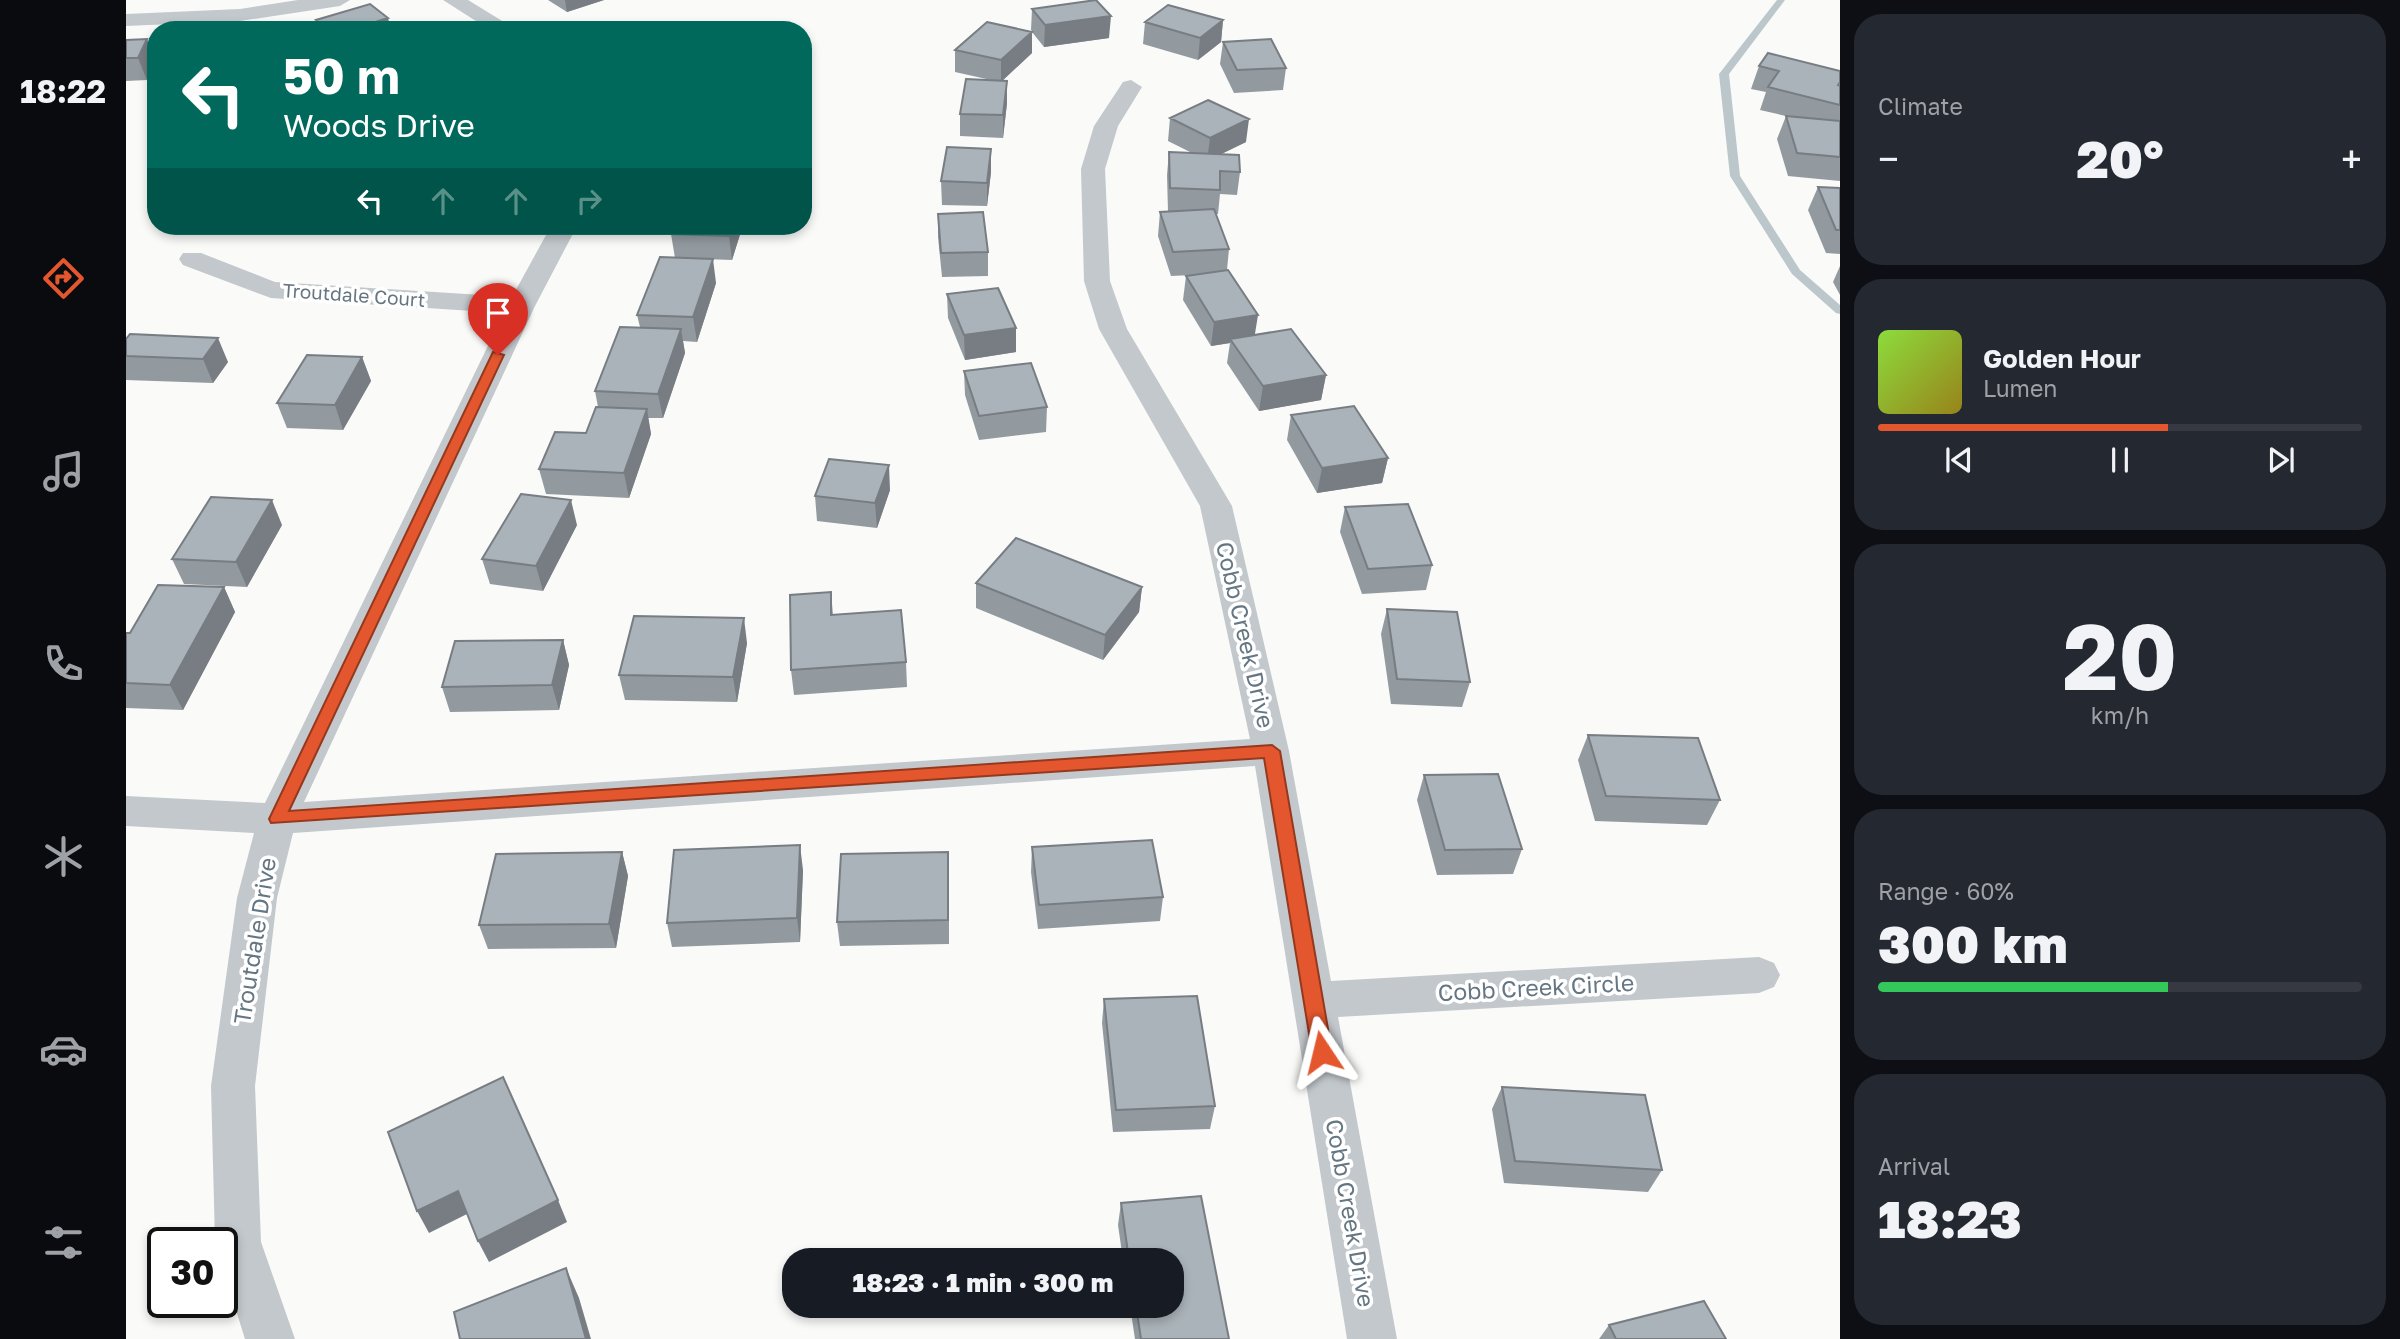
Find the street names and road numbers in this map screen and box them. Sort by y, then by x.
street label: Troutdale Court [282,278,426,311]
street label: Cobb Creek Drive [1211,539,1281,731]
street label: Troutdale Drive [227,856,281,1026]
street label: Cobb Creek Circle [1437,968,1635,1006]
street label: Cobb Creek Drive [1321,1117,1381,1309]

